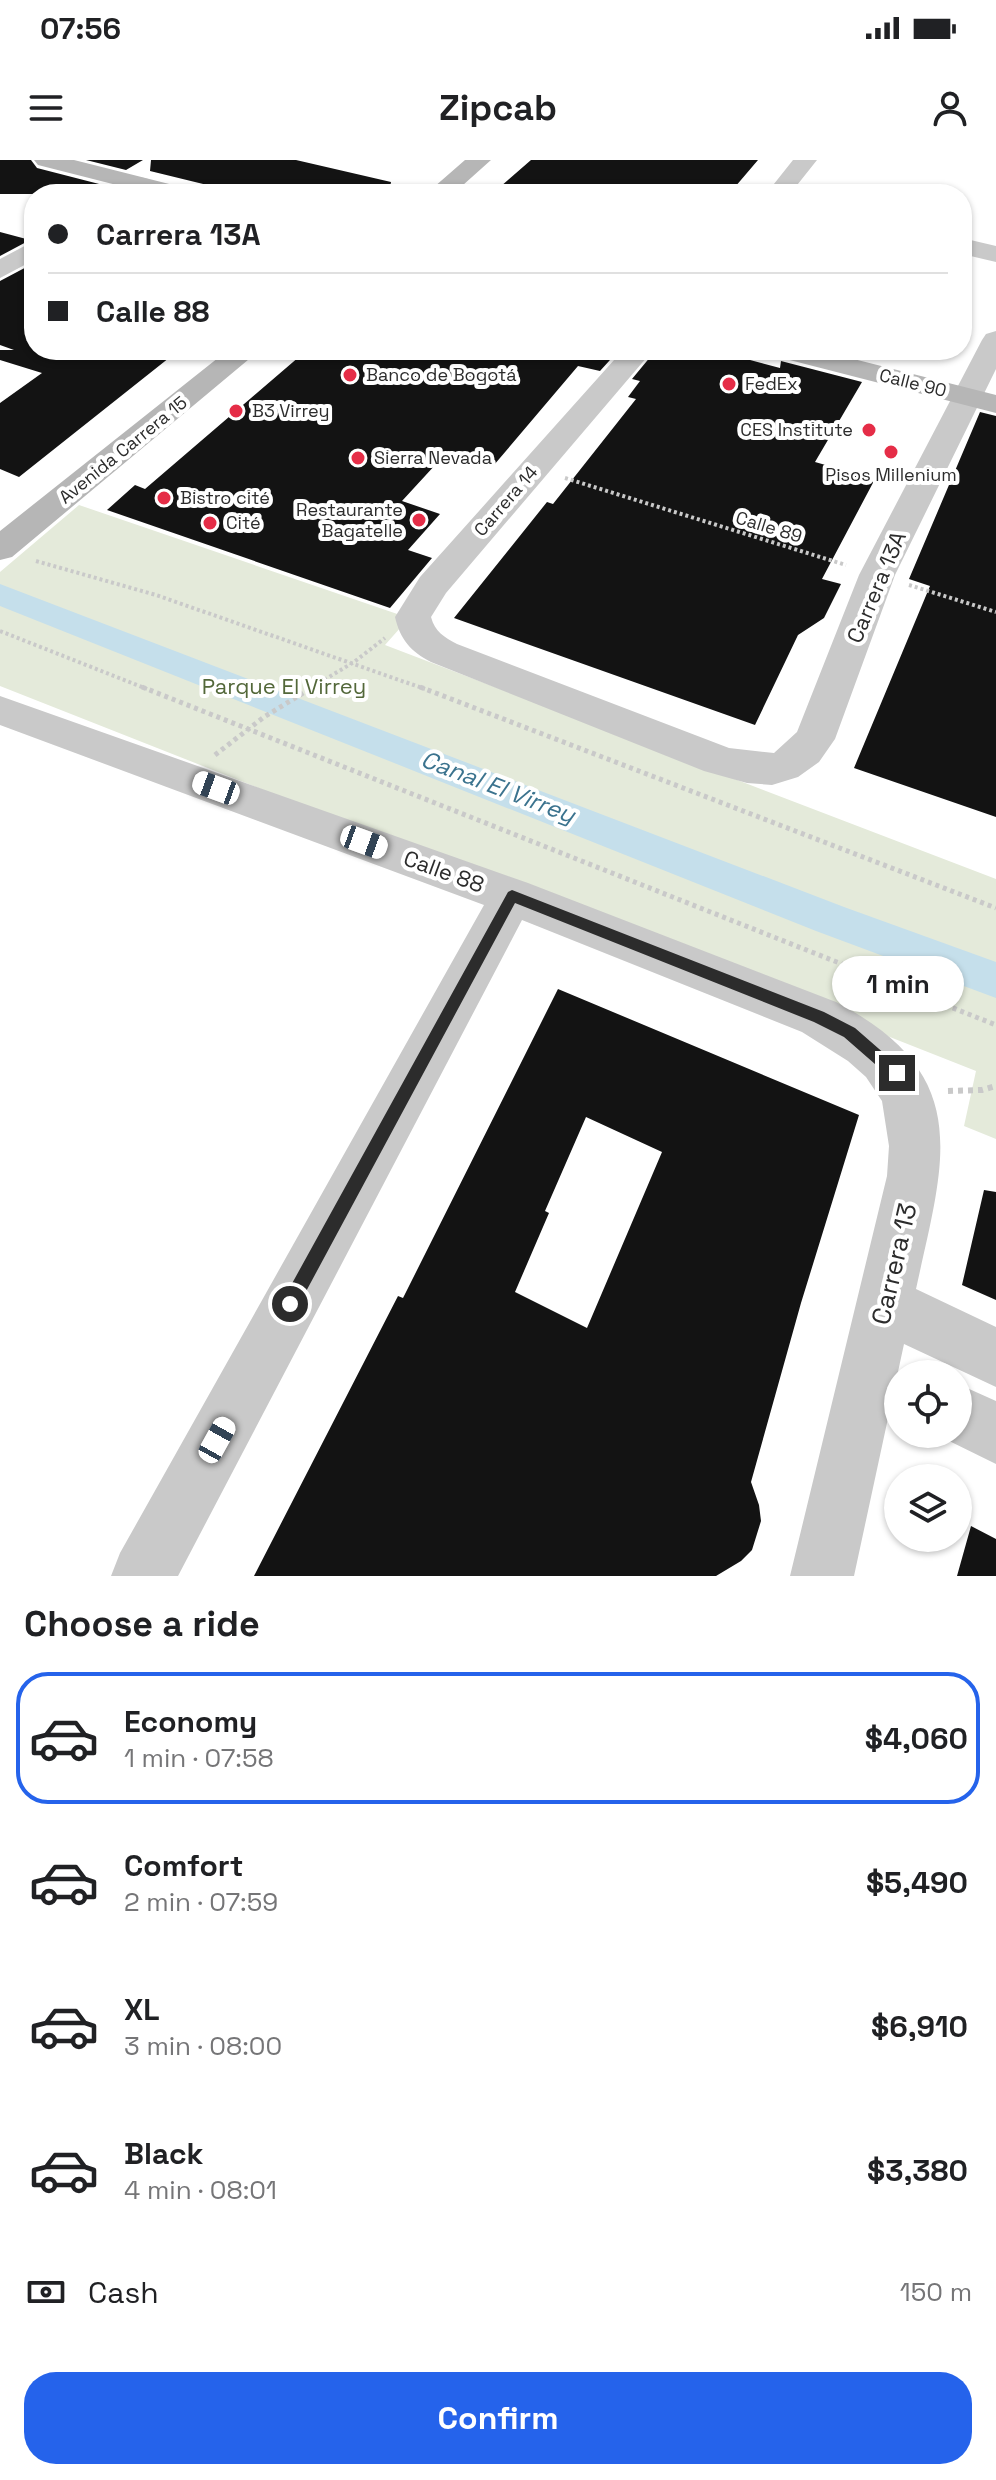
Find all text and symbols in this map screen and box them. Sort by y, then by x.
text: 07:56 [40,9,121,48]
text: Zipcab [439,85,557,131]
icon: menu [24,86,68,130]
icon: person [928,86,972,130]
text: Carrera 13A [96,215,261,254]
text: Calle 88 [96,292,210,331]
place label: Banco de Bogotá [366,363,517,386]
street label: Calle 90 [877,363,949,402]
marker: Banco de Bogotá [341,366,359,384]
place label: FedEx [745,372,798,395]
marker: FedEx [720,375,738,393]
street label: Avenida Carrera 15 [54,391,192,508]
place label: B3 Virrey [252,399,330,422]
marker: B3 Virrey [227,402,245,420]
place label: CES Institute [740,418,853,441]
marker: CES Institute [860,421,878,439]
marker: Pisos Millenium [882,443,900,461]
place label: Sierra Nevada [374,446,492,469]
marker: Sierra Nevada [349,449,367,467]
street label: Carrera 14 [469,461,543,541]
place label: Pisos Millenium [825,463,957,486]
place label: Bistro cité [180,486,270,509]
marker: Bistro cité [155,489,173,507]
place label: Restaurante Bagatelle [296,498,403,542]
street label: Calle 89 [733,506,805,547]
place label: Cité [226,511,261,534]
marker: Restaurante Bagatelle [410,511,428,529]
marker: Cité [201,514,219,532]
street label: Carrera 13A [840,527,912,647]
park label: Parque El Virrey [202,672,366,700]
water label: Canal El Virrey [417,743,581,831]
car [189,769,243,807]
car [337,823,391,861]
street label: Calle 88 [400,844,488,898]
callout: 1 min [831,957,963,1013]
text: 1 min [866,967,930,1001]
route end [879,1055,915,1091]
street label: Carrera 13 [864,1200,924,1328]
route start [272,1286,308,1322]
map controls [884,1360,972,1552]
button: locate [884,1360,972,1448]
car [195,1413,239,1467]
button: layers [884,1464,972,1552]
text: Choose a ride [24,1601,260,1647]
icon: car [28,1702,100,1774]
text: Economy [124,1702,257,1741]
text: $4,060 [865,1719,968,1758]
text: 1 min · 07:58 [124,1741,274,1775]
icon: car [28,1846,100,1918]
text: Comfort [124,1846,243,1885]
text: $5,490 [866,1863,968,1902]
text: 2 min · 07:59 [124,1885,278,1919]
icon: car [28,1990,100,2062]
text: XL [124,1990,160,2029]
text: $6,910 [871,2007,968,2046]
text: 3 min · 08:00 [124,2029,282,2063]
icon: car [28,2134,100,2206]
text: Black [124,2134,203,2173]
text: $3,380 [867,2151,968,2190]
text: 4 min · 08:01 [124,2173,277,2207]
icon: cash [24,2270,68,2314]
text: Cash [88,2273,159,2312]
text: 150 m [900,2275,972,2309]
button: Confirm [24,2372,972,2464]

